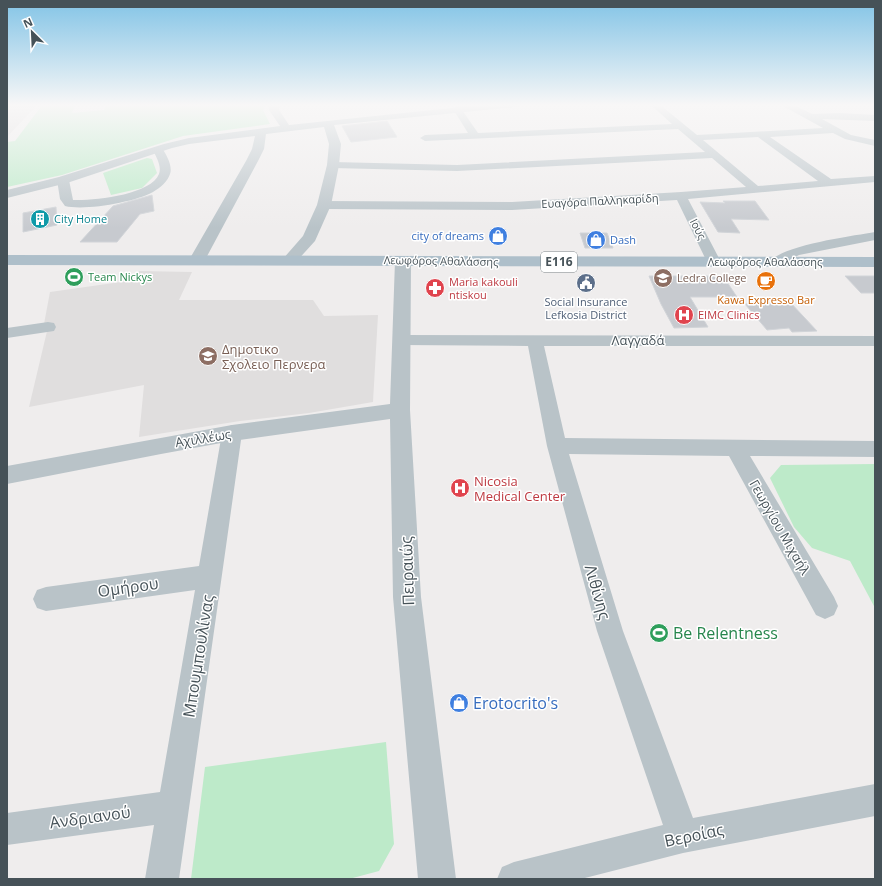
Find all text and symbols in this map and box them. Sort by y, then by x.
north arrow [12,12,52,52]
text: N [21,14,35,31]
street label: Ευαγόρα Παλληκαρίδη [541,190,659,211]
building icon: City Home [29,208,51,230]
place label: City Home [54,211,107,226]
street label: Ιούς [687,216,710,242]
shop icon: city of dreams [487,225,509,247]
place label: city of dreams [412,228,484,243]
shop icon: Dash [585,229,607,251]
place label: Dash [610,232,636,247]
street label: Λεωφόρος Αθαλάσσης [384,252,498,269]
road number: E116 [541,252,577,272]
street label: Λεωφόρος Αθαλάσσης [708,254,822,269]
sports icon: Team Nickys [63,266,85,288]
school or university icon: Ledra College [652,267,674,289]
place label: Team Nickys [88,269,152,284]
place label: Ledra College [677,270,747,285]
cafe icon: Kawa Expresso Bar [755,270,777,292]
public building icon: Social Insurance Lefkosia District [575,272,597,294]
place label: Maria kakouli ntiskou [449,274,518,302]
pharmacy icon: Maria kakouli ntiskou [424,277,446,299]
place label: Kawa Expresso Bar [717,292,815,307]
place label: Social Insurance Lefkosia District [544,294,628,322]
hospital icon: EIMC Clinics [673,304,695,326]
place label: EIMC Clinics [698,307,759,322]
street label: Λαγγαδά [612,331,664,349]
place label: Δημοτικο Σχολειο Περνερα [222,340,326,373]
school or university icon: Δημοτικο Σχολειο Περνερα [197,345,219,367]
street label: Αχιλλέως [174,425,232,451]
place label: Nicosia Medical Center [474,472,566,505]
street label: Γεωργίου Μιχαήλ [745,476,815,578]
hospital icon: Nicosia Medical Center [449,477,471,499]
street label: Πειραιώς [395,536,419,606]
street label: Λιθίνης [580,562,616,622]
street label: Ομήρου [96,572,160,602]
street label: Μπουμπουλίνας [177,593,219,719]
sports icon: Be Relentness [648,622,670,644]
place label: Be Relentness [673,622,778,644]
shop icon: Erotocrito's [448,692,470,714]
place label: Erotocrito's [473,692,558,714]
street label: Ανδριανού [48,800,132,834]
street label: Βεροίας [662,818,726,852]

